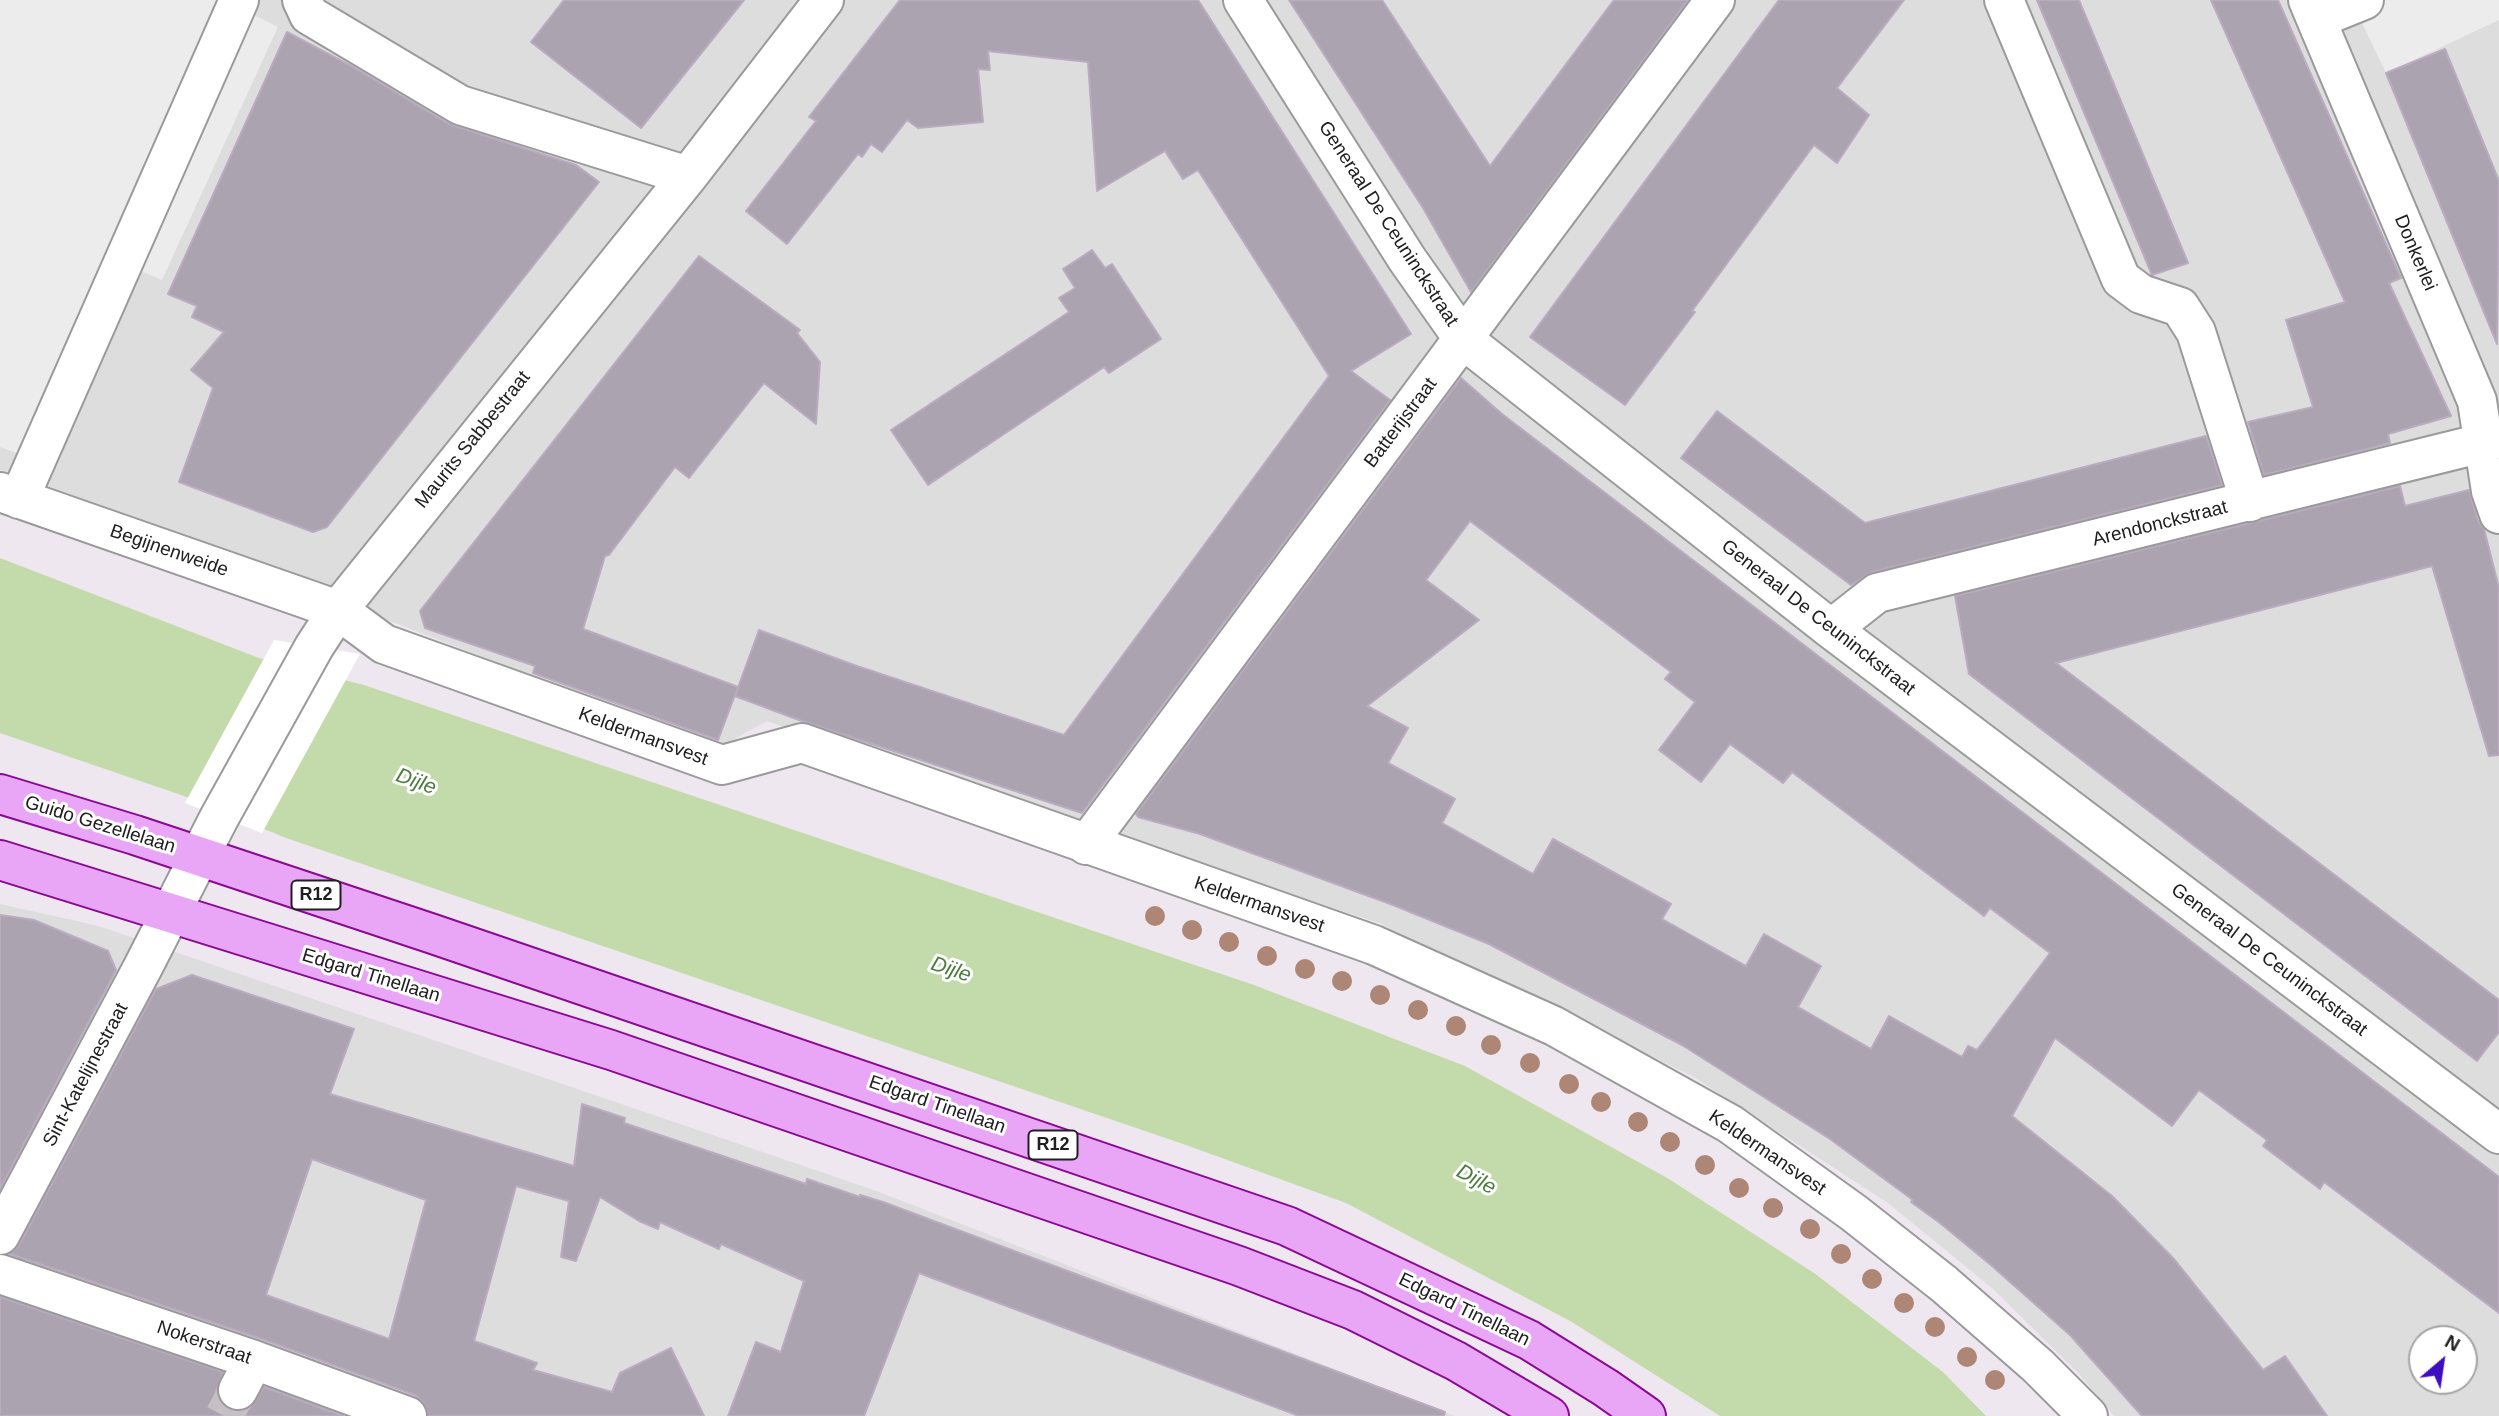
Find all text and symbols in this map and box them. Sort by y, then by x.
street label: Generaal De Ceuninckstraat [1313,117,1463,331]
street label: Donkerlei [2389,212,2441,294]
street label: Maurits Sabbestraat [411,367,535,513]
street label: Batterijstraat [1360,374,1442,472]
street label: Arendonckstraat [2090,496,2230,552]
street label: Begijnenweide [107,520,231,582]
street label: Generaal De Ceuninckstraat [1717,535,1919,701]
street label: Keldermansvest [575,703,711,771]
water label: Dijle [393,763,439,801]
street label: Guido Gezellelaan [22,791,178,859]
street label: Keldermansvest [1191,872,1327,938]
street label: Generaal De Ceuninckstraat [2166,879,2372,1041]
road number: R12 [292,880,340,910]
street label: Edgard Tinellaan [299,944,443,1008]
water label: Dijle [928,951,974,989]
street label: Sint-Katelijnestraat [39,999,133,1151]
street label: Edgard Tinellaan [866,1071,1008,1139]
street label: Keldermansvest [1704,1105,1830,1201]
road number: R12 [1028,1130,1078,1160]
water label: Dijle [1452,1159,1500,1201]
street label: Edgard Tinellaan [1395,1268,1533,1352]
street label: Nokerstraat [154,1316,254,1370]
north arrow [2408,1325,2478,1395]
text: N [2441,1330,2464,1355]

